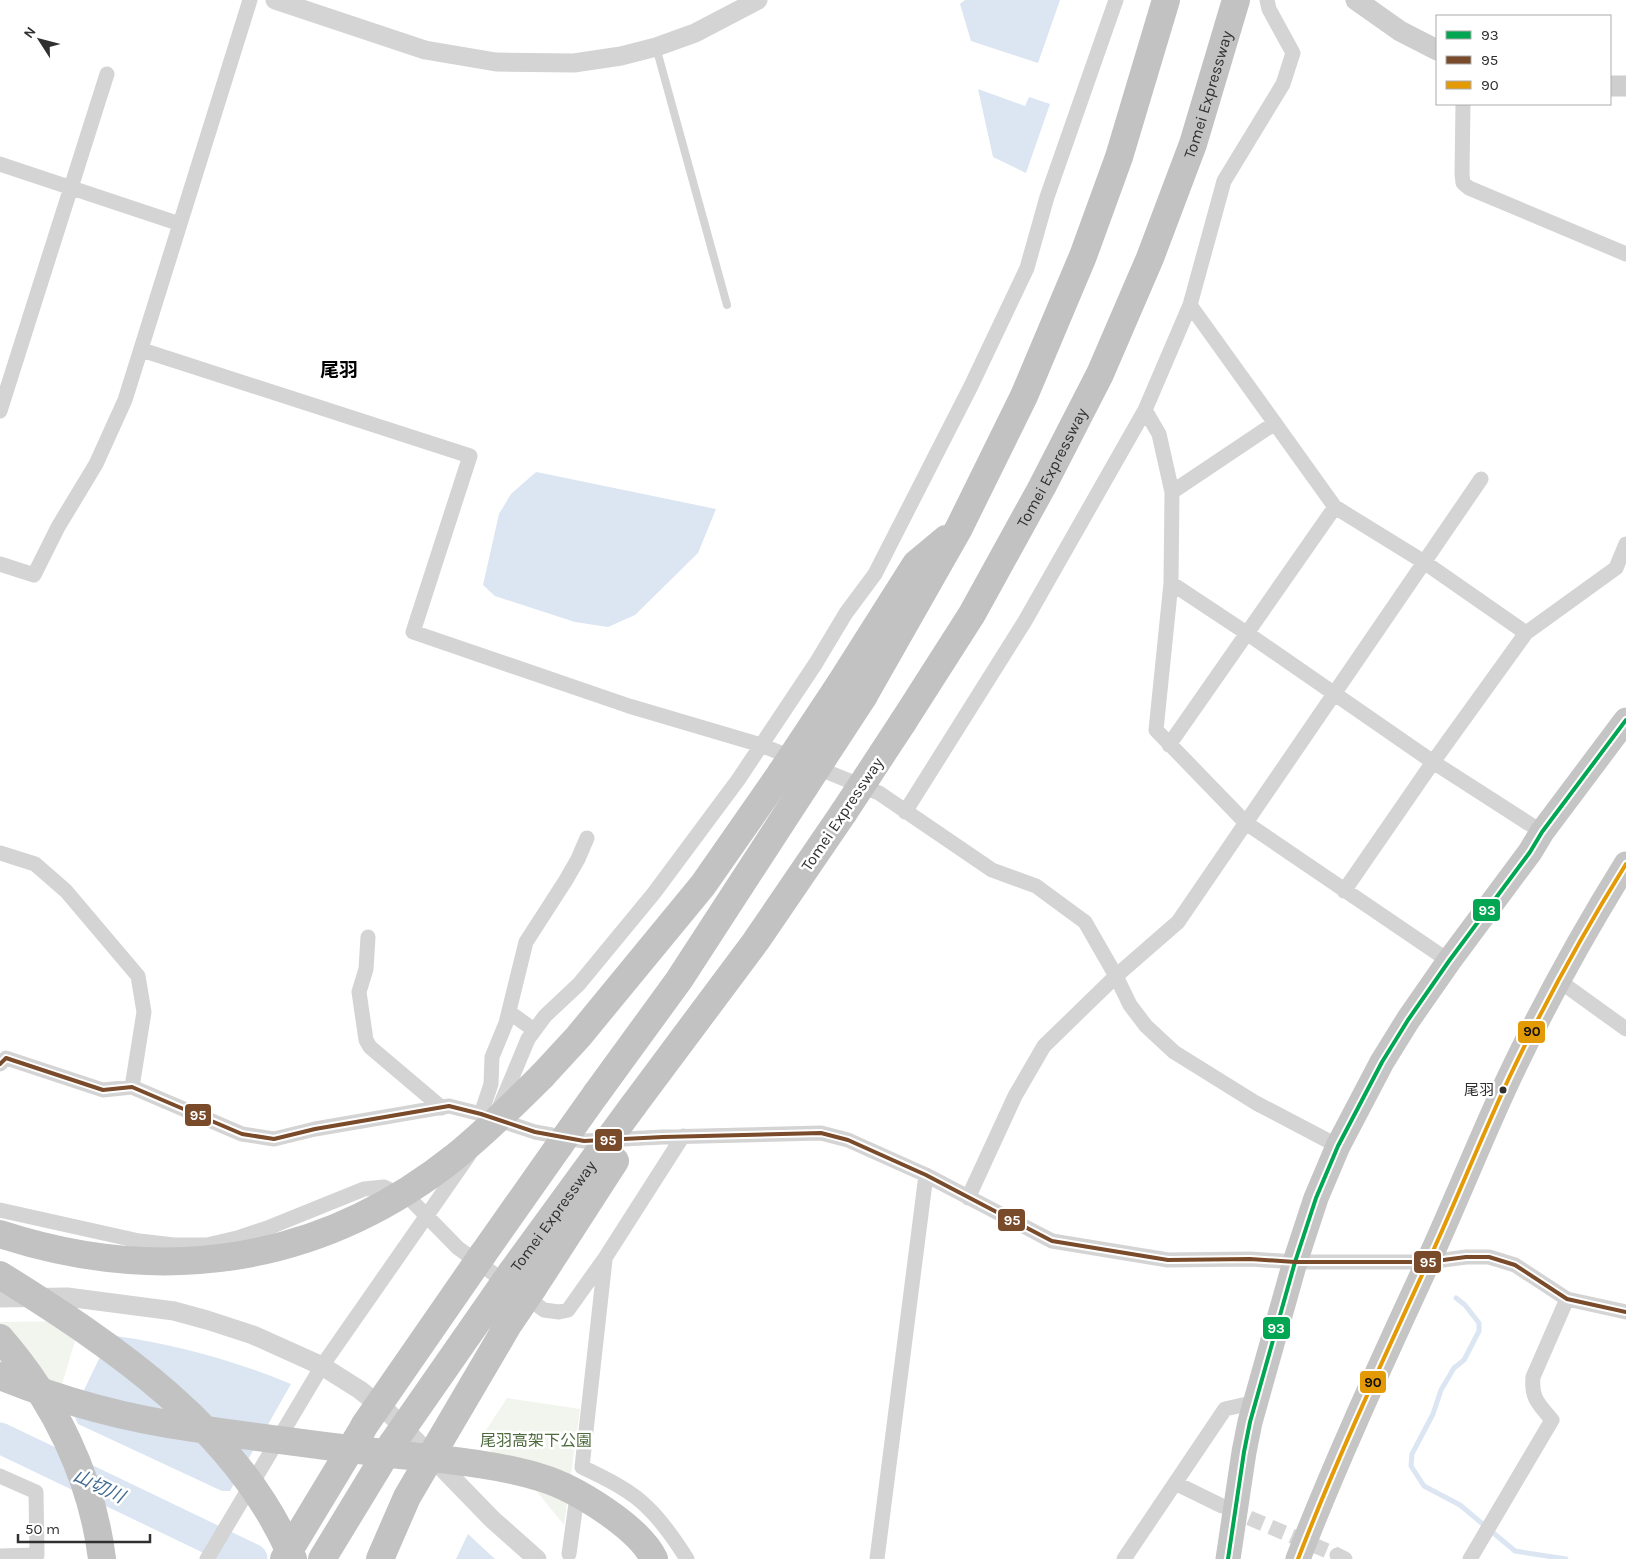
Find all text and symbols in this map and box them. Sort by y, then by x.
north arrow [15,15,65,65]
legend [1436,15,1611,105]
text: N [20,24,40,42]
text: 93 [1481,26,1499,44]
street label: Tomei Expressway [1179,28,1236,161]
text: 95 [1481,51,1498,69]
text: 90 [1481,76,1499,94]
district label: 尾羽 [320,359,358,381]
street label: Tomei Expressway [1012,404,1091,531]
street label: Tomei Expressway [797,753,887,874]
line badge: 93 [1472,898,1501,922]
text: 93 [1478,902,1496,919]
line badge: 90 [1517,1020,1546,1044]
text: 90 [1523,1023,1541,1040]
place label: 尾羽 [1464,1081,1494,1099]
marker: 尾羽 [1498,1085,1508,1095]
line badge: 95 [184,1103,212,1127]
text: 95 [190,1107,206,1124]
line badge: 95 [594,1128,623,1152]
text: 95 [600,1132,616,1149]
street label: Tomei Expressway [506,1156,600,1275]
line badge: 95 [997,1208,1026,1232]
text: 95 [1004,1212,1020,1229]
line badge: 95 [1413,1250,1442,1274]
text: 95 [1420,1254,1436,1271]
line badge: 93 [1262,1316,1291,1340]
text: 93 [1267,1320,1285,1337]
line badge: 90 [1359,1370,1387,1394]
text: 90 [1364,1374,1382,1391]
park label: 尾羽高架下公園 [480,1431,592,1450]
water label: 山切川 [70,1464,130,1509]
scale bar [18,1512,150,1544]
text: 50 m [25,1520,60,1538]

